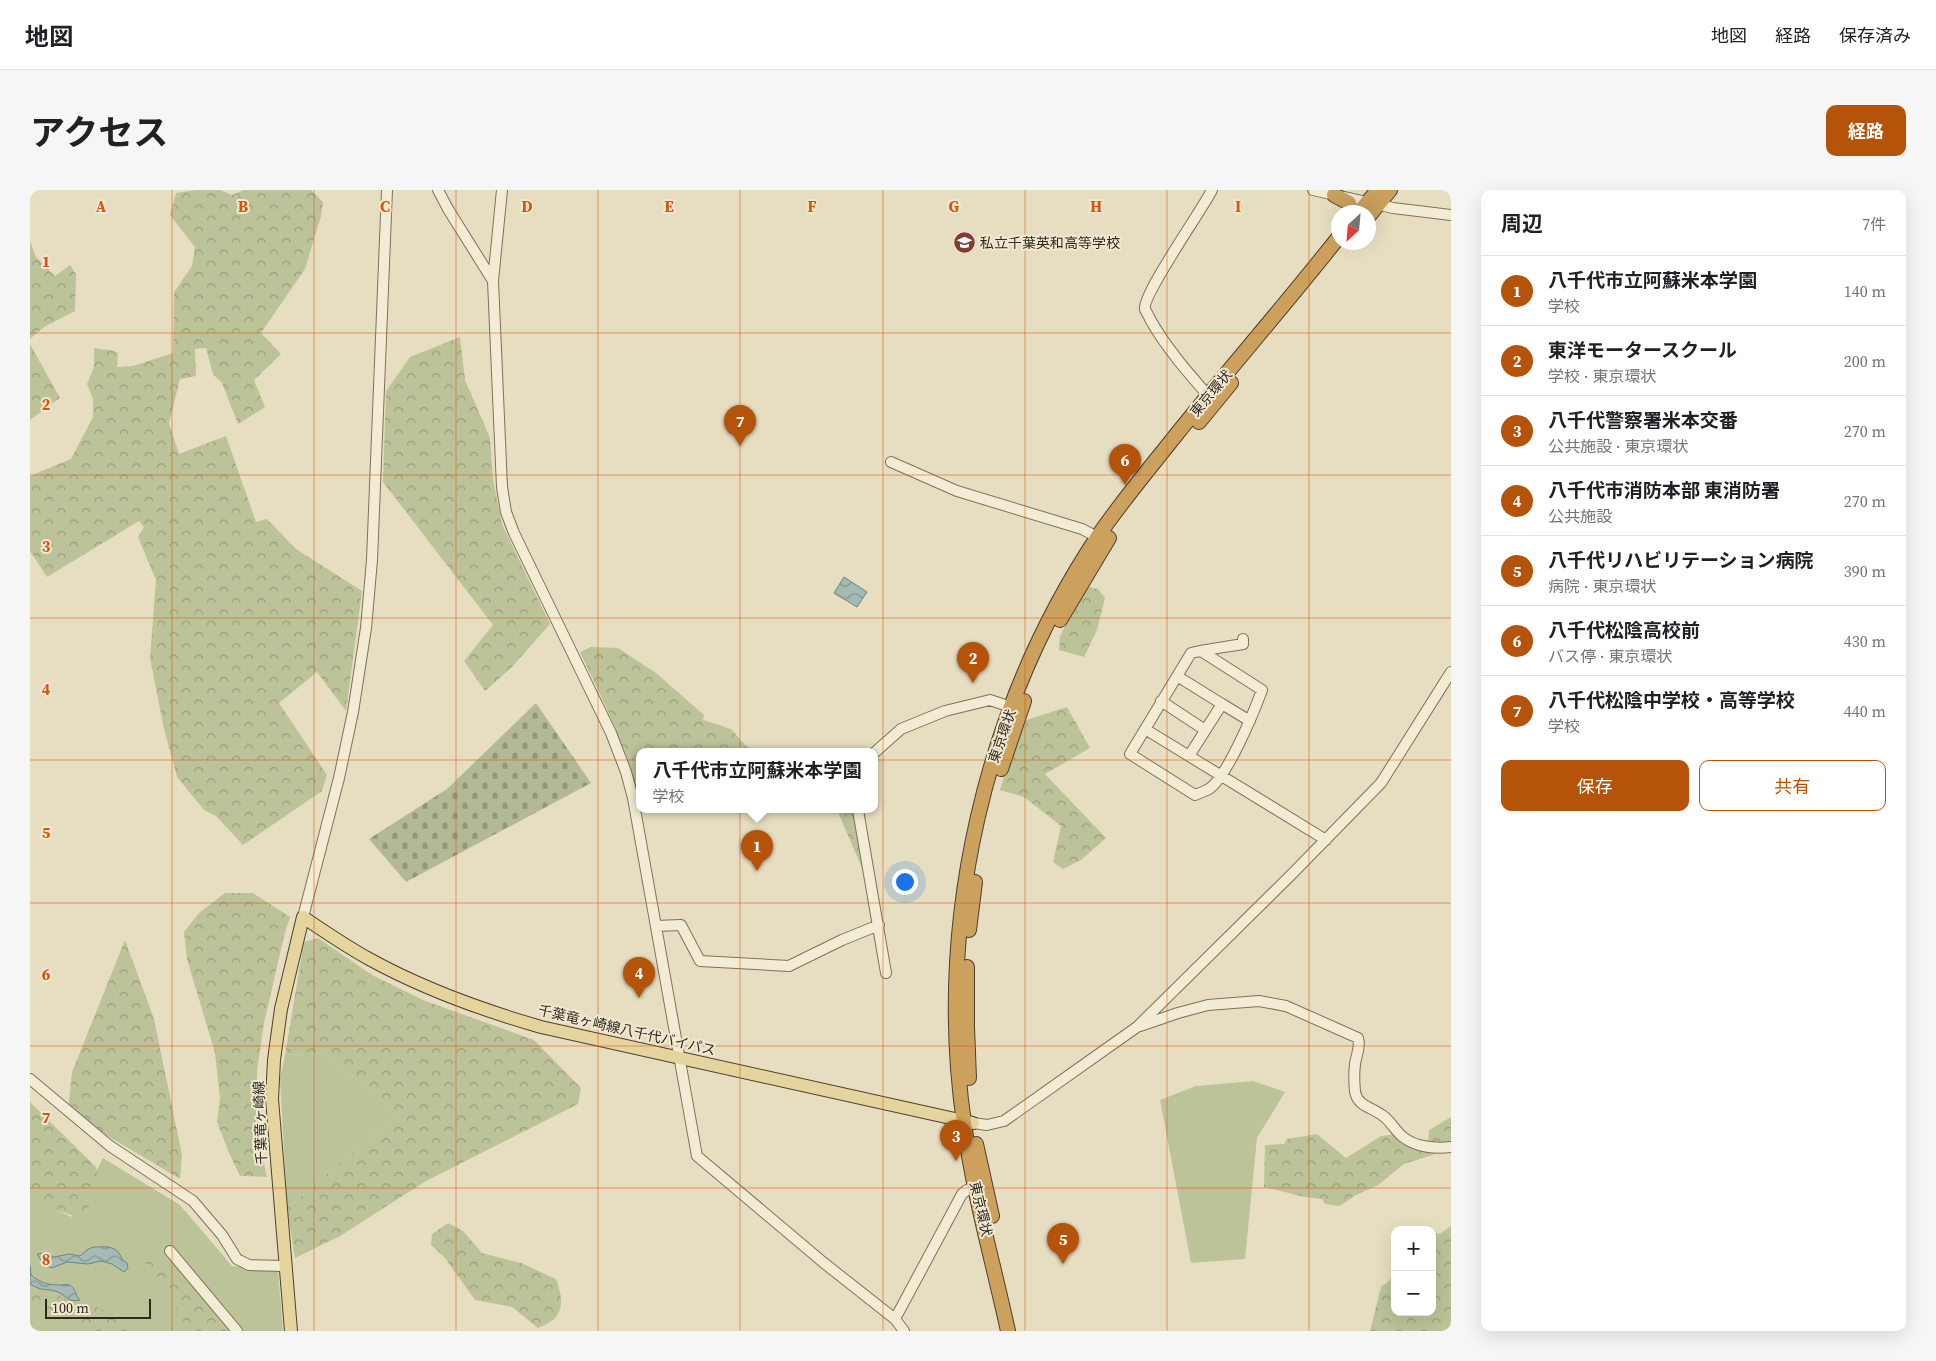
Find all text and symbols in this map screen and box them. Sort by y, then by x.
text: 地図 [25,20,73,53]
text: 地図 [1711,23,1747,48]
text: 経路 [1775,23,1811,48]
text: 保存済み [1839,23,1911,48]
button: 経路 [1826,105,1906,156]
text: アクセス [30,109,168,157]
text: A [96,195,107,217]
text: B [238,195,249,217]
text: C [380,195,390,217]
text: D [521,195,533,217]
text: E [664,195,674,217]
text: F [807,195,817,217]
text: G [949,195,960,217]
text: H [1090,195,1102,217]
text: I [1235,195,1241,217]
north arrow [1331,205,1376,250]
text: 周辺 [1501,209,1543,238]
text: 7件 [1862,213,1886,235]
school or university icon: 私立千葉英和高等学校 [952,231,976,255]
place label: 私立千葉英和高等学校 [980,233,1120,253]
text: 1 [42,250,50,272]
text: 八千代市立阿蘇米本学園 [1548,267,1757,293]
text: 1 [1513,280,1521,302]
text: 140 m [1844,280,1886,302]
text: 学校 [1548,295,1580,317]
text: 東洋モータースクール [1548,337,1737,363]
text: 2 [1513,350,1521,372]
text: 200 m [1844,350,1886,372]
street label: 東京環状 [1185,365,1237,421]
text: 学校 · 東京環状 [1548,365,1656,387]
text: 2 [42,393,51,415]
pin: 7 [724,405,756,446]
text: 八千代警察署米本交番 [1548,407,1738,433]
text: 3 [1513,420,1521,442]
text: 270 m [1844,420,1886,442]
text: 公共施設 · 東京環状 [1548,435,1688,457]
pin: 6 [1109,444,1141,485]
text: 八千代市消防本部 東消防署 [1548,477,1780,503]
text: 4 [1513,490,1521,512]
text: 270 m [1844,490,1886,512]
text: 公共施設 [1548,505,1612,527]
text: 3 [42,535,51,557]
text: 八千代リハビリテーション病院 [1548,547,1814,573]
text: 5 [1513,560,1521,582]
text: 390 m [1844,560,1886,582]
text: 病院 · 東京環状 [1548,575,1656,597]
text: 八千代松陰高校前 [1548,617,1700,643]
text: 6 [1513,630,1521,652]
text: 430 m [1844,630,1886,652]
pin: 2 [957,642,989,683]
text: バス停 · 東京環状 [1548,645,1672,667]
text: 4 [42,678,51,700]
text: 八千代松陰中学校・高等学校 [1548,687,1795,713]
text: 7 [1513,700,1521,722]
text: 440 m [1844,700,1886,722]
street label: 東京環状 [983,706,1021,766]
text: 学校 [1548,715,1580,737]
popup [636,748,878,813]
text: 八千代市立阿蘇米本学園 [652,757,862,783]
button: 保存 [1501,760,1689,811]
button: 共有 [1699,760,1886,811]
text: 学校 [652,785,685,807]
text: 5 [42,821,51,843]
pin: 1 [741,830,773,871]
your location [892,869,918,895]
pin: 4 [623,957,655,998]
text: 6 [42,963,51,985]
street label: 千葉竜ヶ崎線八千代バイパス [536,1000,718,1060]
street label: 千葉竜ヶ崎線 [249,1081,271,1165]
text: 7 [42,1106,51,1128]
pin: 3 [940,1120,972,1161]
street label: 東京環状 [965,1179,997,1239]
pin: 5 [1047,1223,1079,1264]
map controls [1391,1226,1436,1316]
button: + [1391,1226,1436,1271]
text: 8 [42,1248,50,1270]
button: − [1391,1271,1436,1316]
scale bar [45,1296,151,1319]
text: 100 m [52,1298,89,1318]

